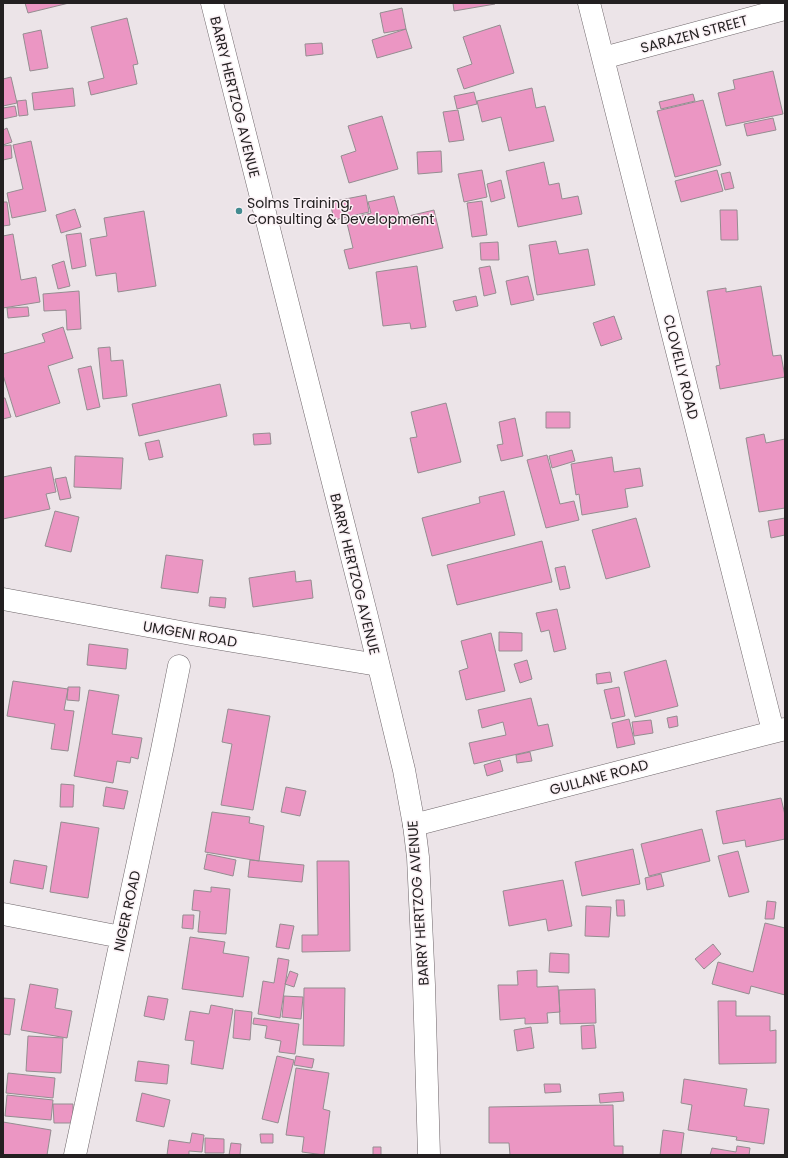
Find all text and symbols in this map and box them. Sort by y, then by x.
street label: SARAZEN STREET [638,10,750,58]
street label: BARRY HERTZOG AVENUE [205,14,265,180]
place label: Solms Training, Consulting & Development [247,193,434,229]
marker: Solms Training, Consulting & Development [234,206,244,216]
street label: CLOVELLY ROAD [658,312,704,422]
street label: BARRY HERTZOG AVENUE [325,491,385,657]
street label: UMGENI ROAD [141,616,239,652]
street label: GULLANE ROAD [547,754,651,800]
street label: BARRY HERTZOG AVENUE [402,820,434,986]
street label: NIGER ROAD [109,868,145,953]

